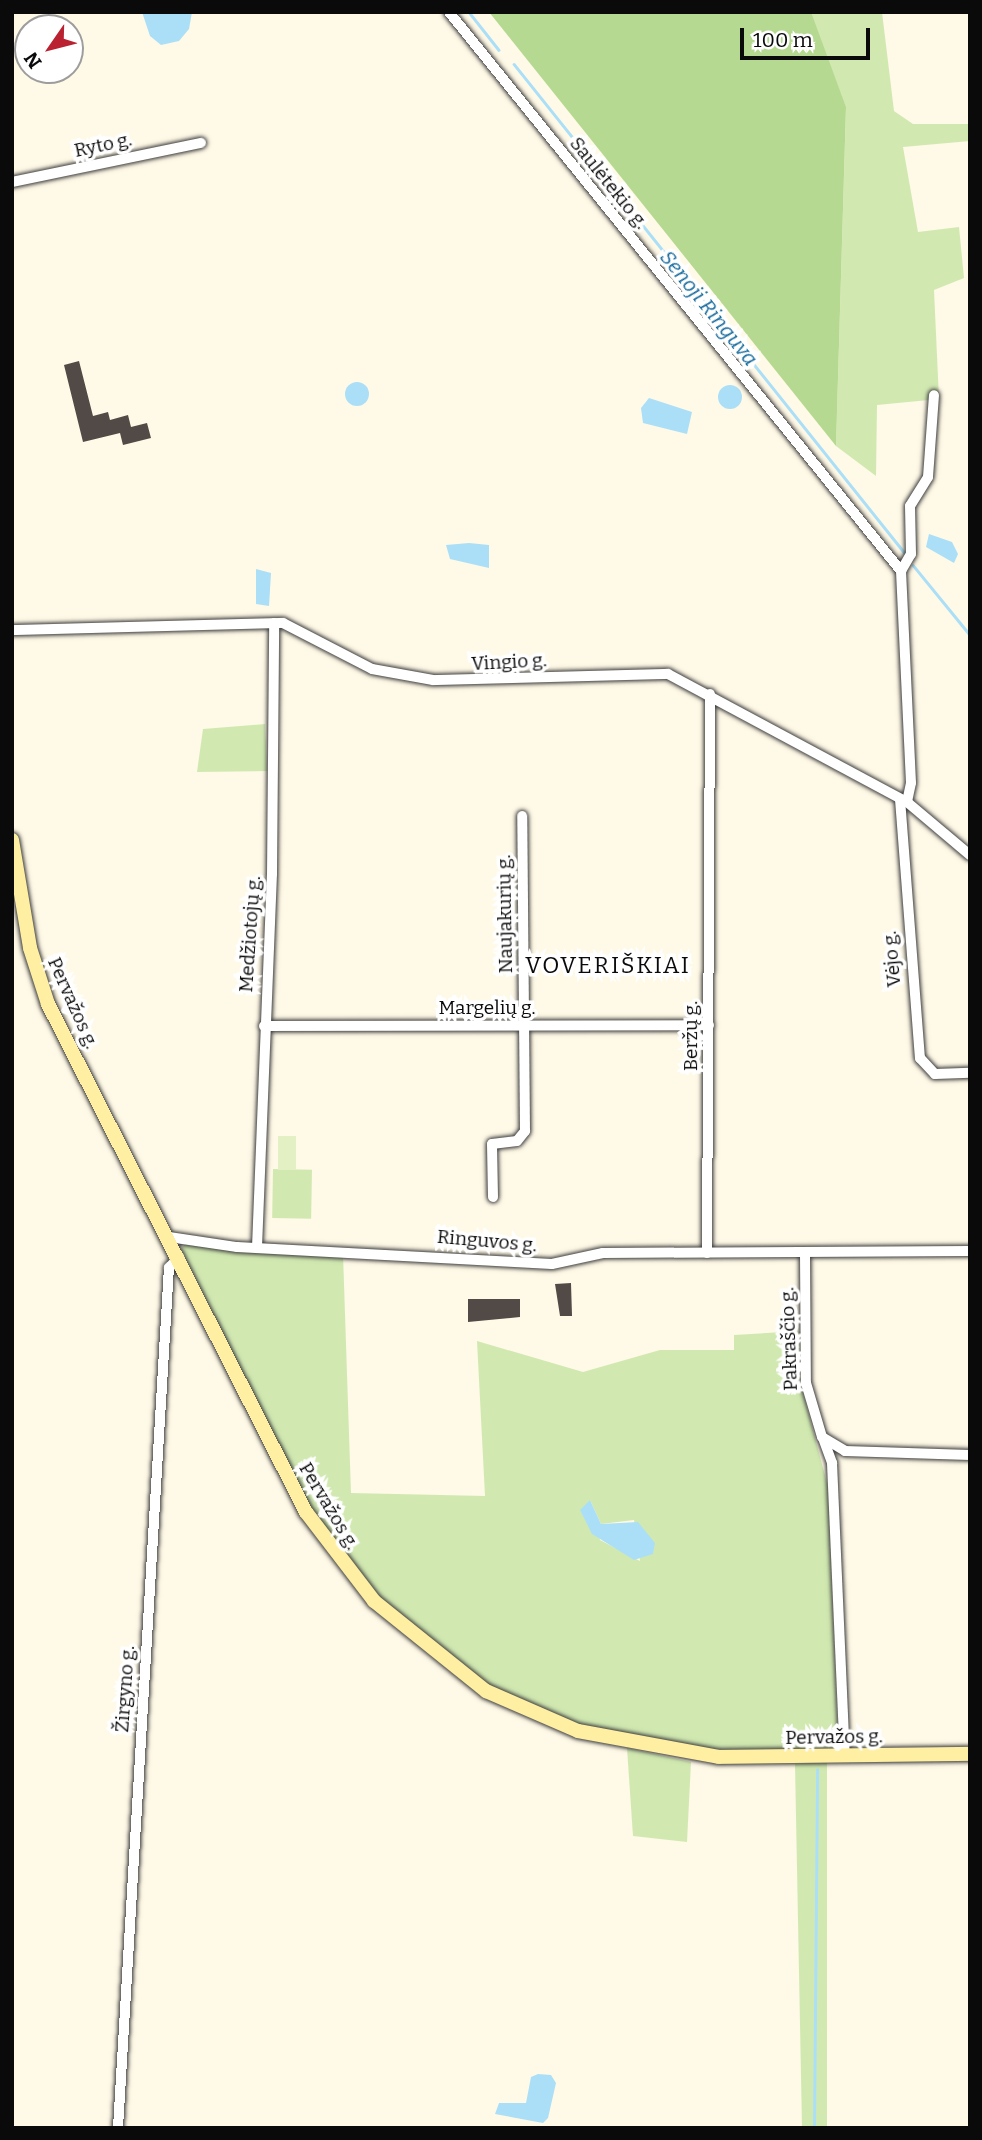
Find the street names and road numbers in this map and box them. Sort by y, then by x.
street label: Ryto g. [72,128,134,162]
street label: Saulėtekio g. [565,132,653,234]
street label: Vingio g. [471,649,547,675]
street label: Naujakurių g. [493,854,517,974]
street label: Medžiotojų g. [235,875,265,993]
street label: Vėjo g. [878,930,906,988]
street label: Pervažos g. [43,954,103,1052]
street label: Margelių g. [438,997,536,1019]
street label: Beržų g. [680,1001,702,1071]
street label: Ringuvos g. [436,1225,538,1257]
street label: Pakraščio g. [776,1287,802,1391]
street label: Pervažos g. [294,1458,364,1554]
street label: Žirgyno g. [111,1645,139,1733]
street label: Pervažos g. [785,1725,883,1749]

